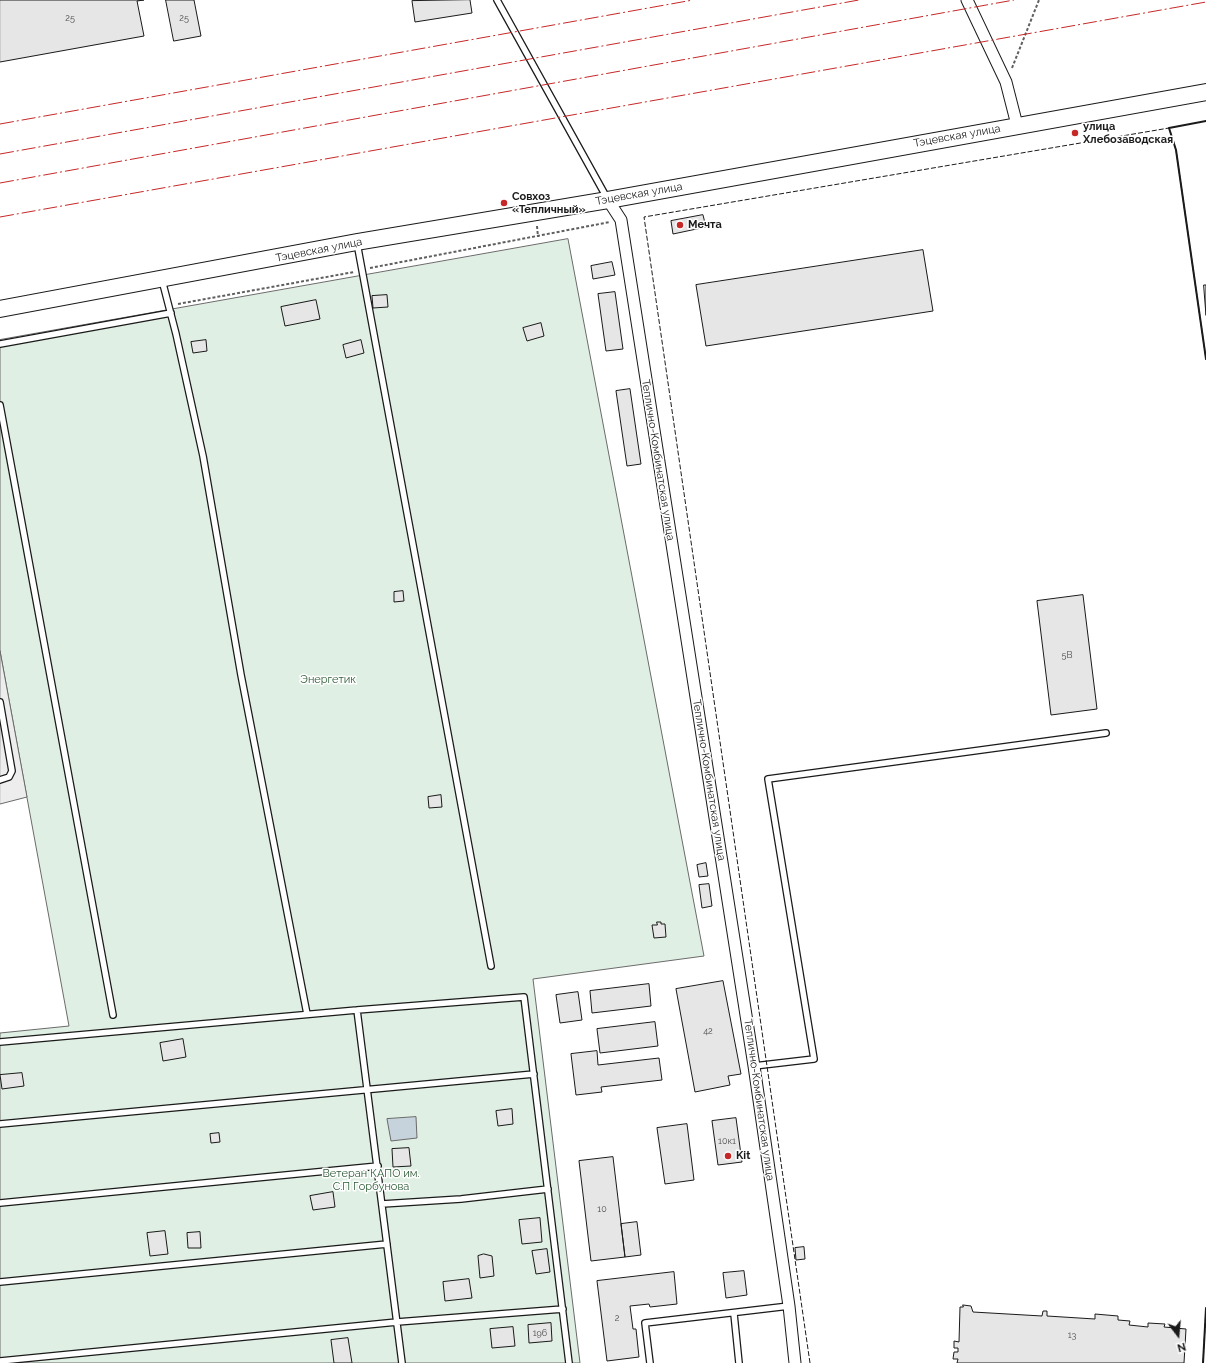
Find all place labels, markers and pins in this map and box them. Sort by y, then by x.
place label: улица Хлебозаводская [1083,120,1173,146]
marker: улица Хлебозаводская [1070,128,1080,138]
place label: Совхоз «Тепличный» [512,190,586,216]
marker: Совхоз «Тепличный» [499,198,509,208]
place label: Мечта [688,218,722,232]
marker: Мечта [675,220,685,230]
place label: Kit [736,1149,750,1163]
marker: Kit [723,1151,733,1161]

